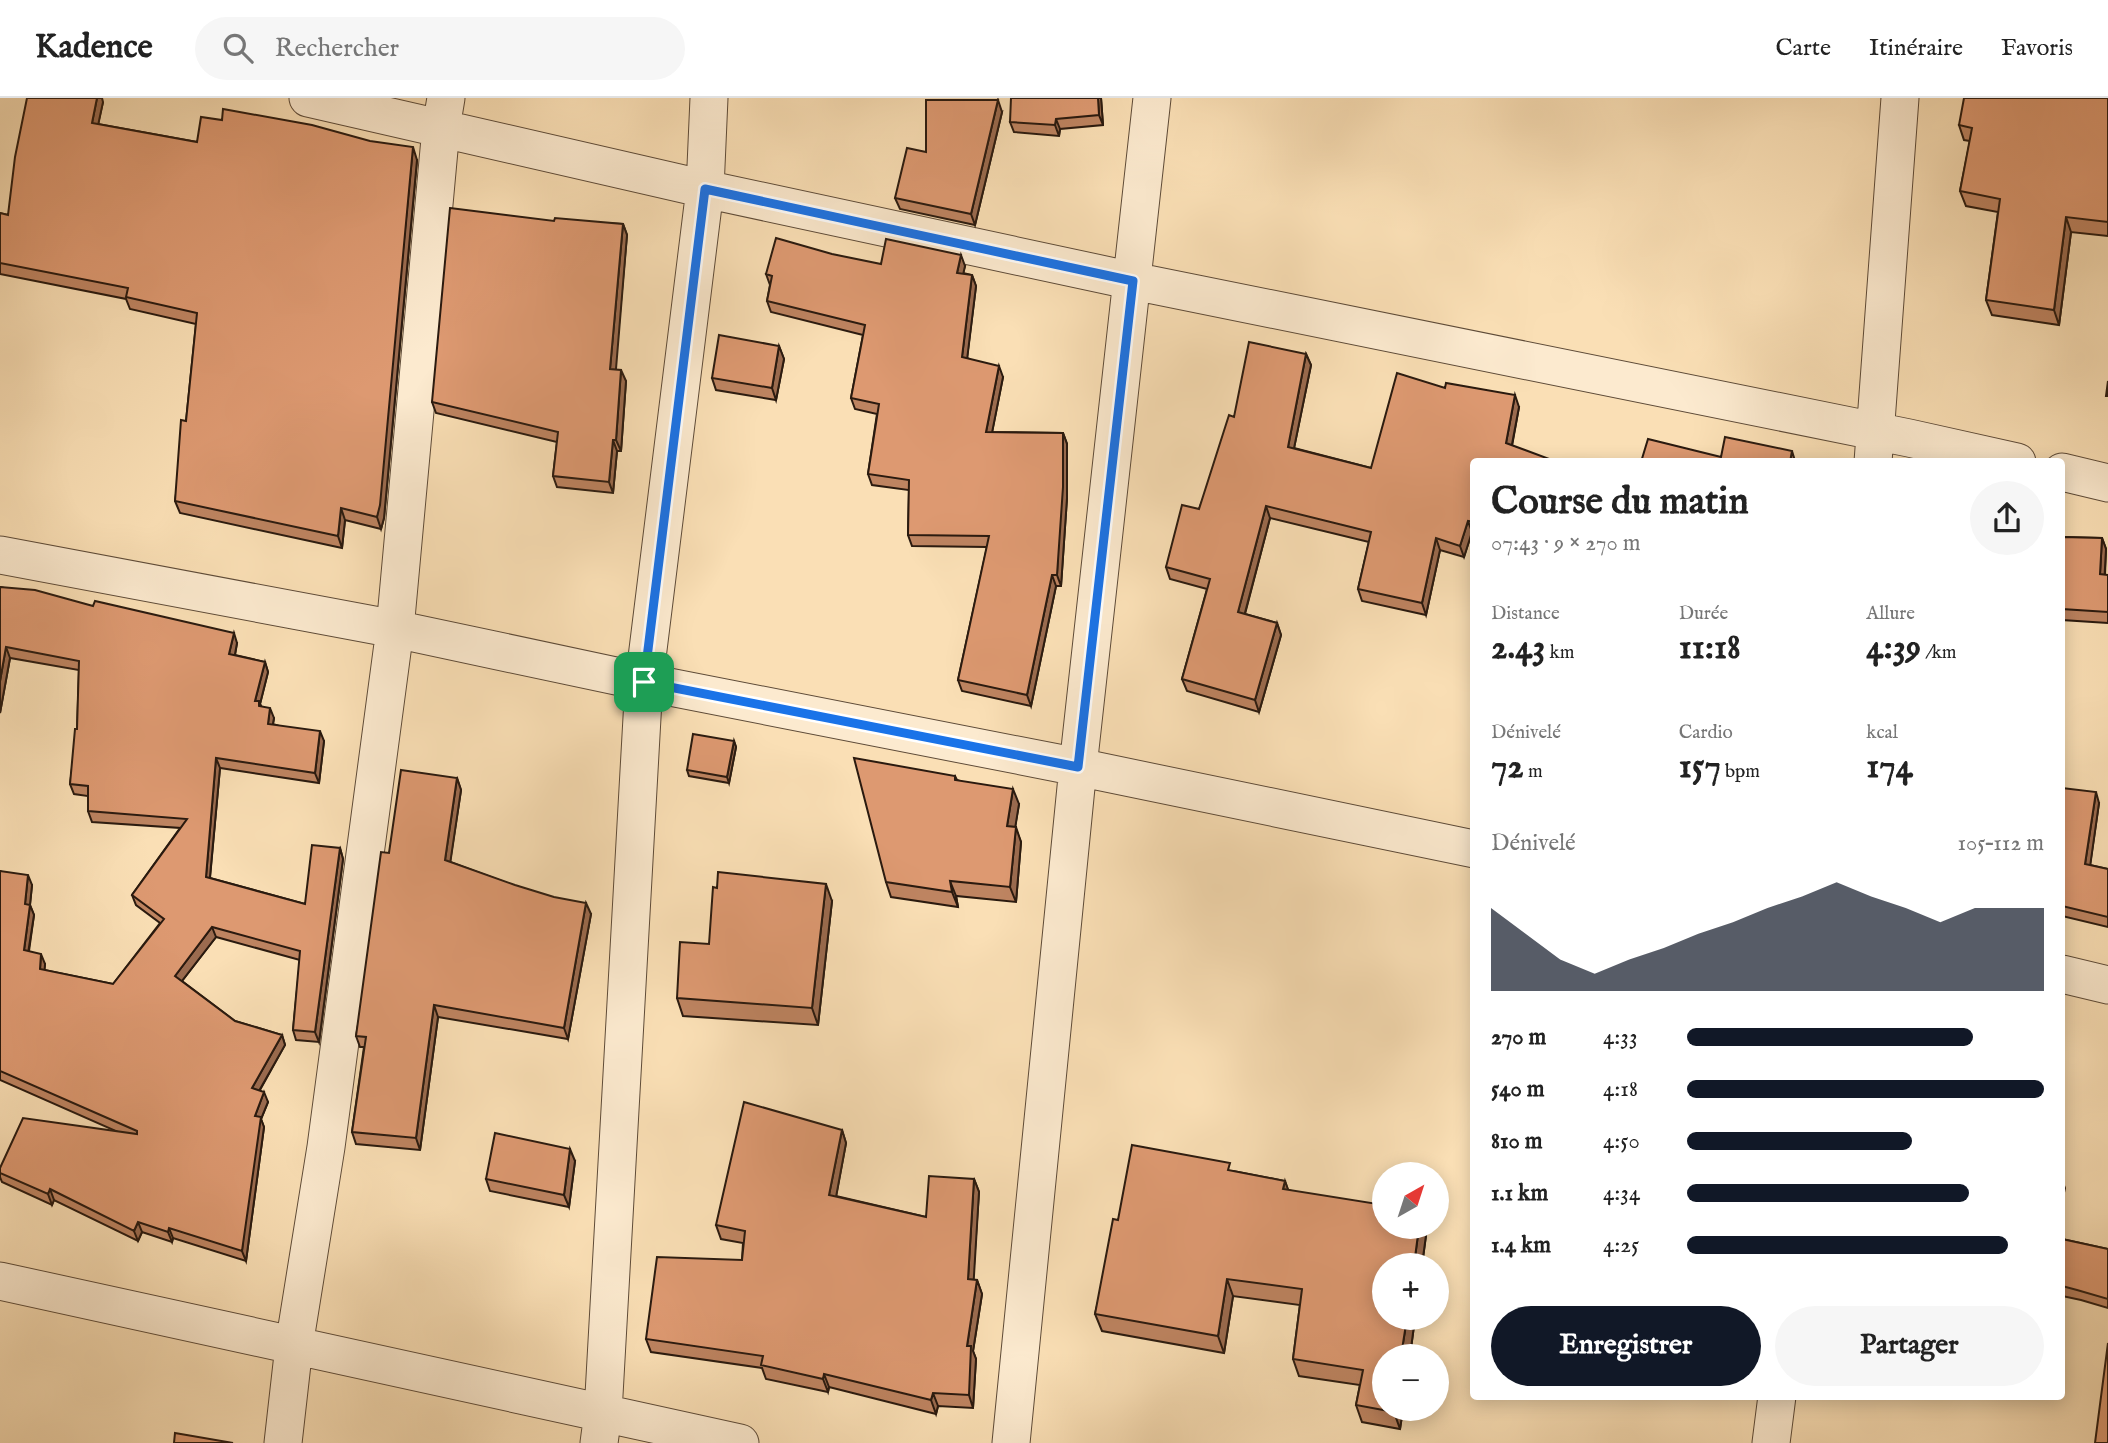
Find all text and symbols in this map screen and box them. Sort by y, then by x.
search box [195,17,685,80]
text: Kadence [35,27,153,69]
icon: search [219,29,257,67]
text: Rechercher [275,32,399,65]
text: Carte [1775,33,1831,64]
text: Itinéraire [1869,33,1963,64]
text: Favoris [2001,33,2073,64]
text: Course du matin [1491,479,1749,527]
button: share [1970,481,2044,555]
text: 07:43 · 9 × 270 m [1491,529,1641,558]
text: Distance [1491,602,1560,626]
text: Durée [1679,602,1728,626]
text: Allure [1866,602,1915,626]
text: 2.43 [1491,626,1545,671]
text: 11:18 [1679,626,1741,671]
text: 4:39 [1866,626,1921,671]
text: km [1545,641,1574,665]
text: /km [1921,641,1957,665]
pin [614,652,674,712]
icon: arrive [625,663,663,701]
text: Dénivelé [1491,721,1561,745]
text: Cardio [1679,721,1733,745]
text: kcal [1866,721,1898,745]
text: 72 [1491,745,1524,790]
text: 157 [1679,745,1721,790]
text: 174 [1866,745,1913,790]
text: m [1524,760,1543,784]
text: bpm [1721,760,1760,784]
text: Dénivelé [1491,829,1576,858]
text: 105–112 m [1958,829,2044,858]
text: 270 m [1491,1023,1546,1052]
text: 4:33 [1603,1023,1638,1052]
text: 540 m [1491,1075,1545,1104]
text: 4:18 [1603,1075,1638,1104]
text: 810 m [1491,1127,1543,1156]
text: 4:50 [1603,1127,1640,1156]
north arrow [1372,1162,1449,1239]
map controls [1372,1162,1449,1421]
text: 1.1 km [1491,1179,1548,1208]
text: 4:34 [1603,1179,1640,1208]
text: 1.4 km [1491,1231,1551,1260]
text: 4:25 [1603,1231,1639,1260]
button: + [1372,1253,1449,1330]
button: Enregistrer [1491,1306,1761,1386]
button: Partager [1775,1306,2044,1386]
button: − [1372,1344,1449,1421]

